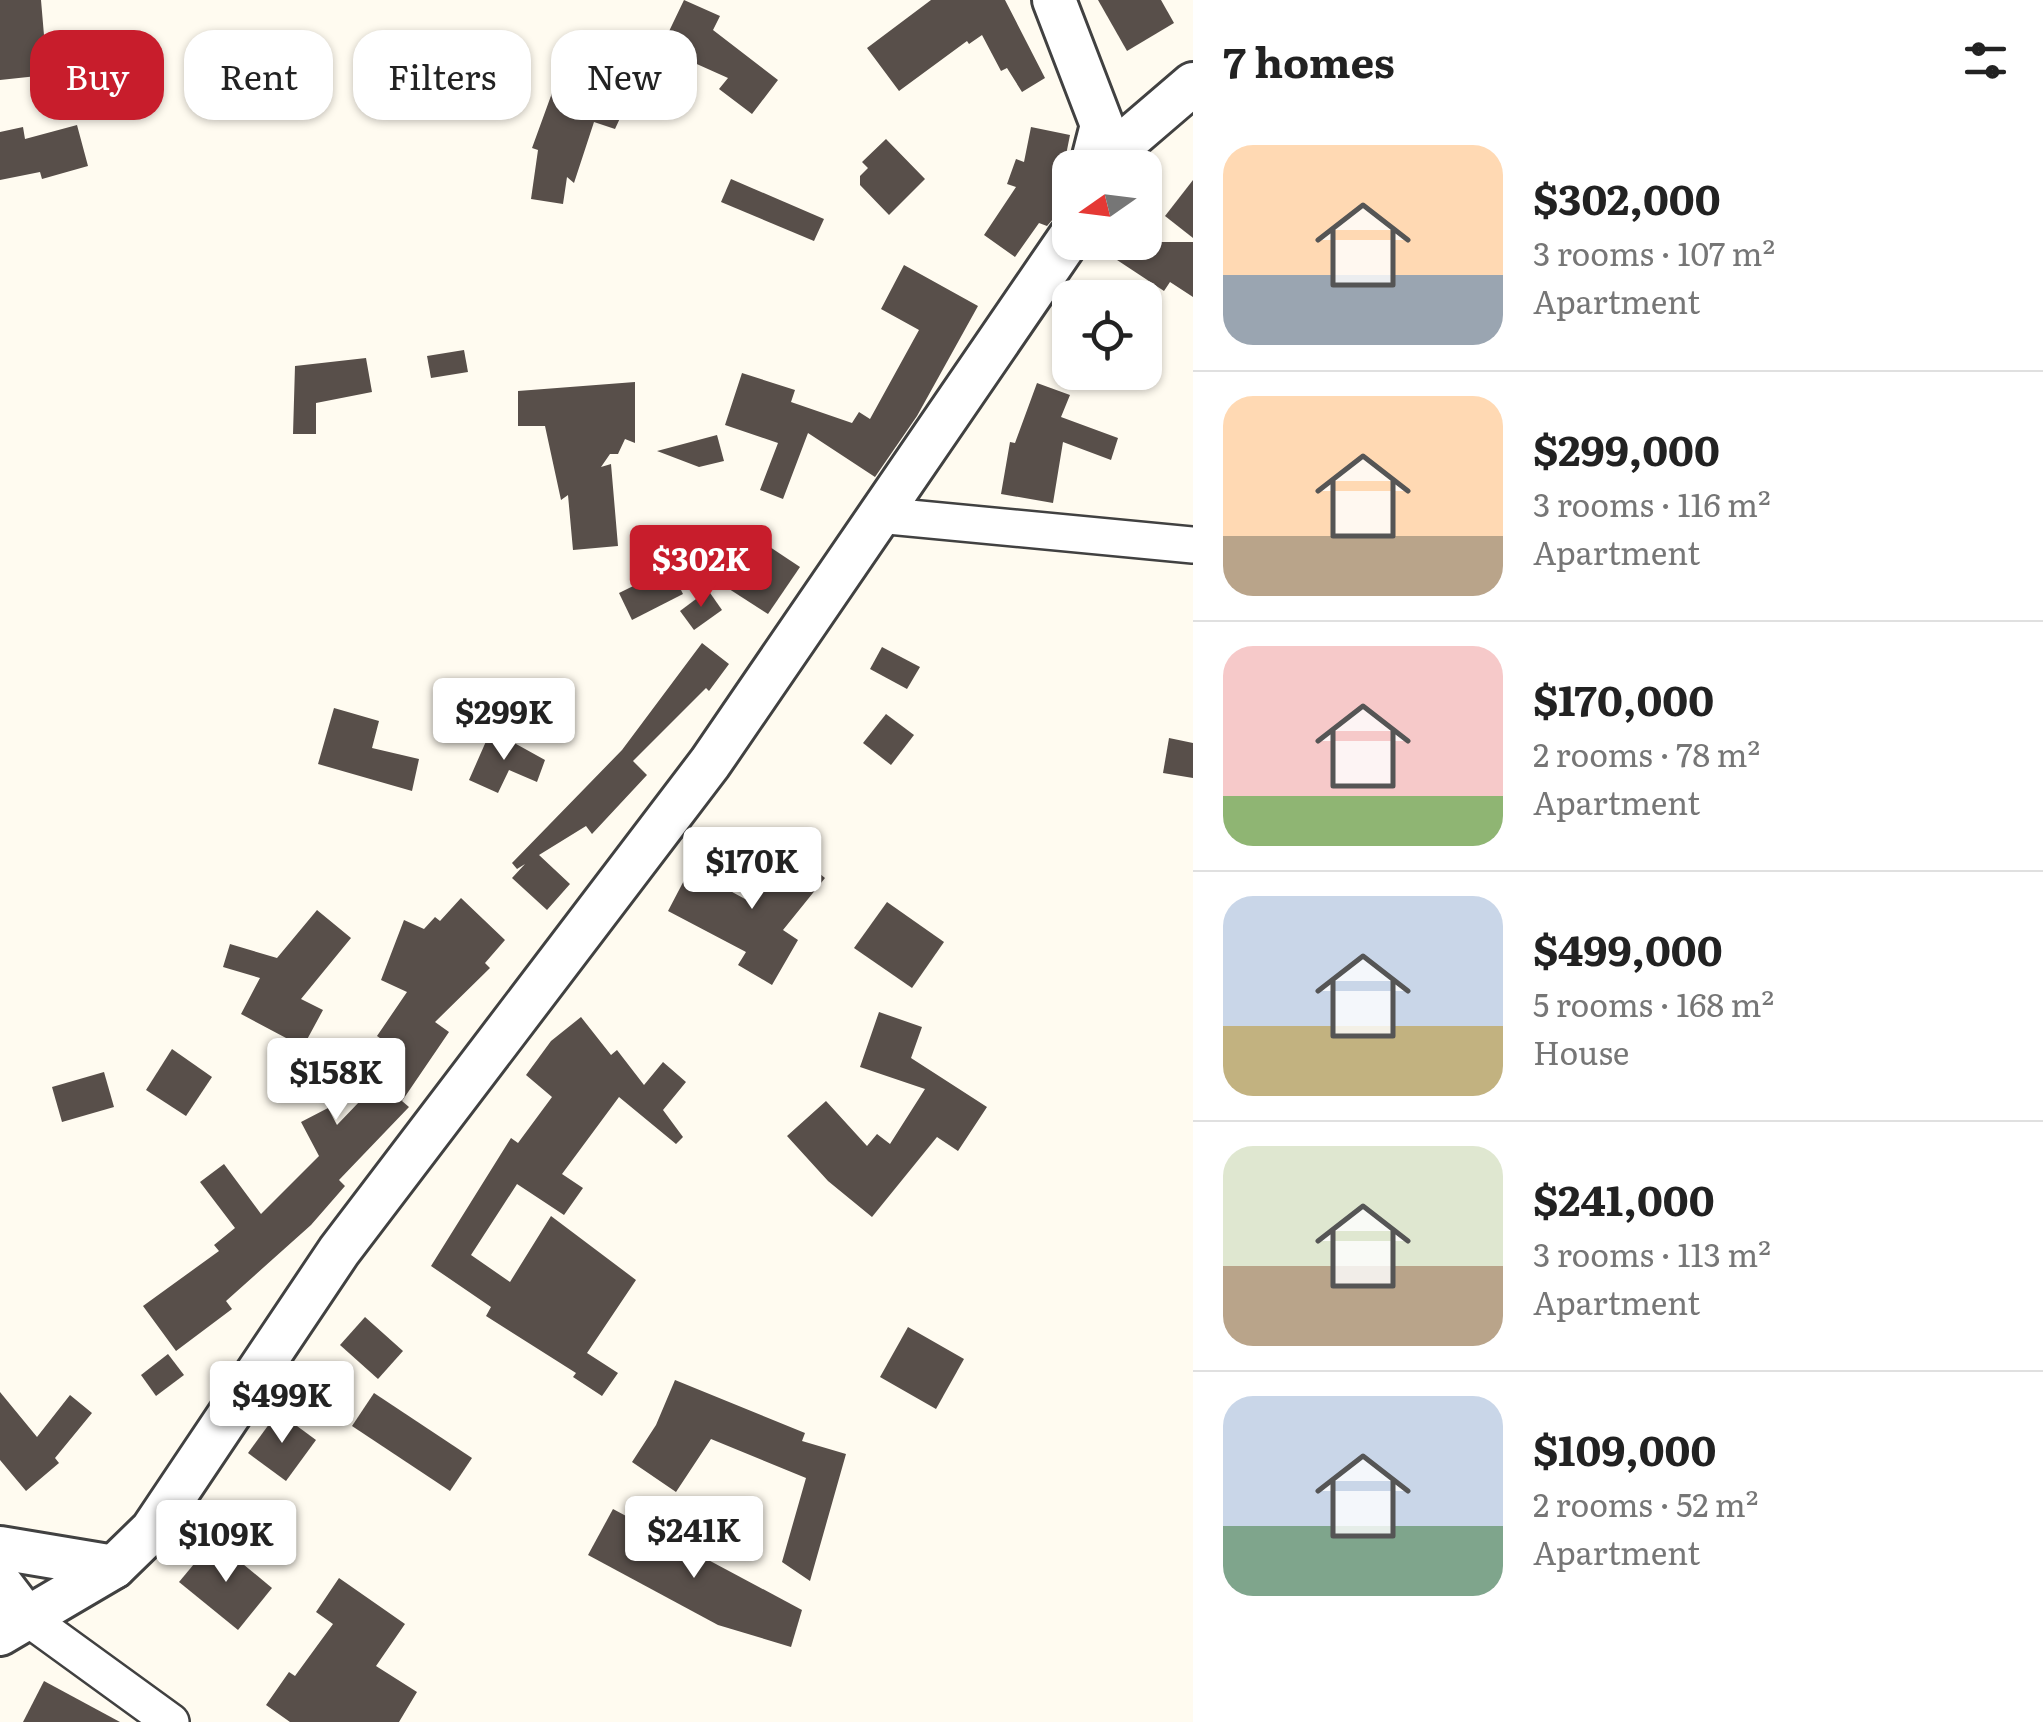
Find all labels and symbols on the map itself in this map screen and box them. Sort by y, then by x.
north arrow [1052,150,1162,260]
pin: $302K [631,525,771,610]
pin: $299K [434,678,574,763]
pin: $170K [682,827,822,912]
pin: $158K [266,1038,406,1123]
pin: $499K [212,1361,352,1446]
pin: $241K [624,1496,764,1581]
pin: $109K [156,1500,296,1585]

